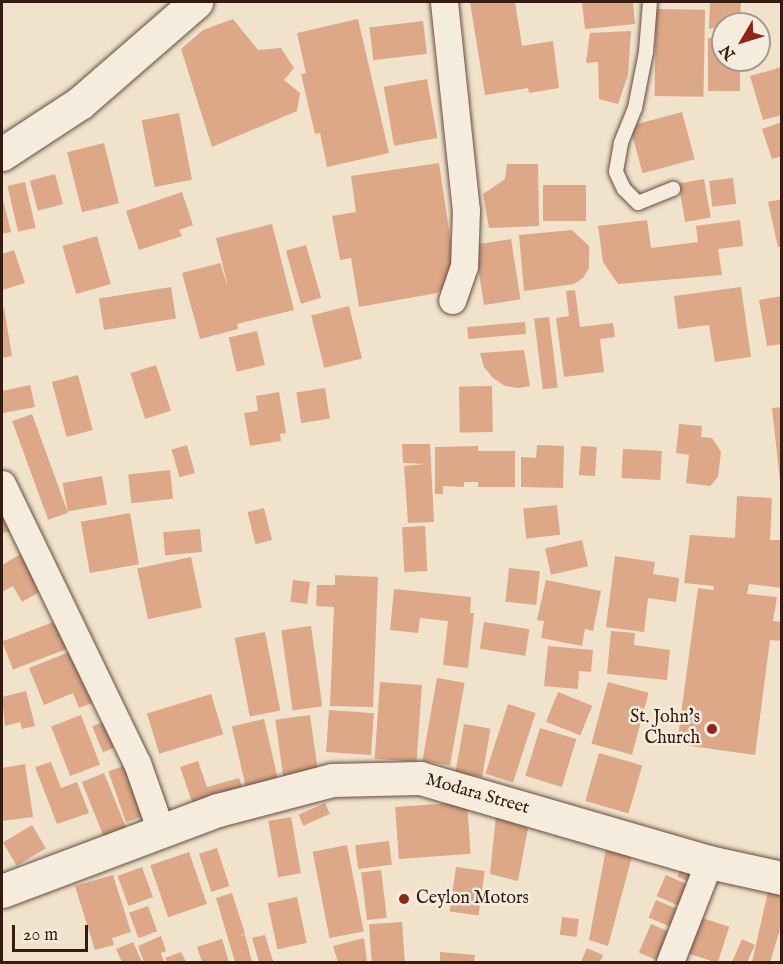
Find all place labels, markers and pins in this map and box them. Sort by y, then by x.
place label: St. John's Church [630,708,700,750]
marker: St. John's Church [705,722,719,736]
place label: Ceylon Motors [416,888,529,910]
marker: Ceylon Motors [397,892,411,906]

